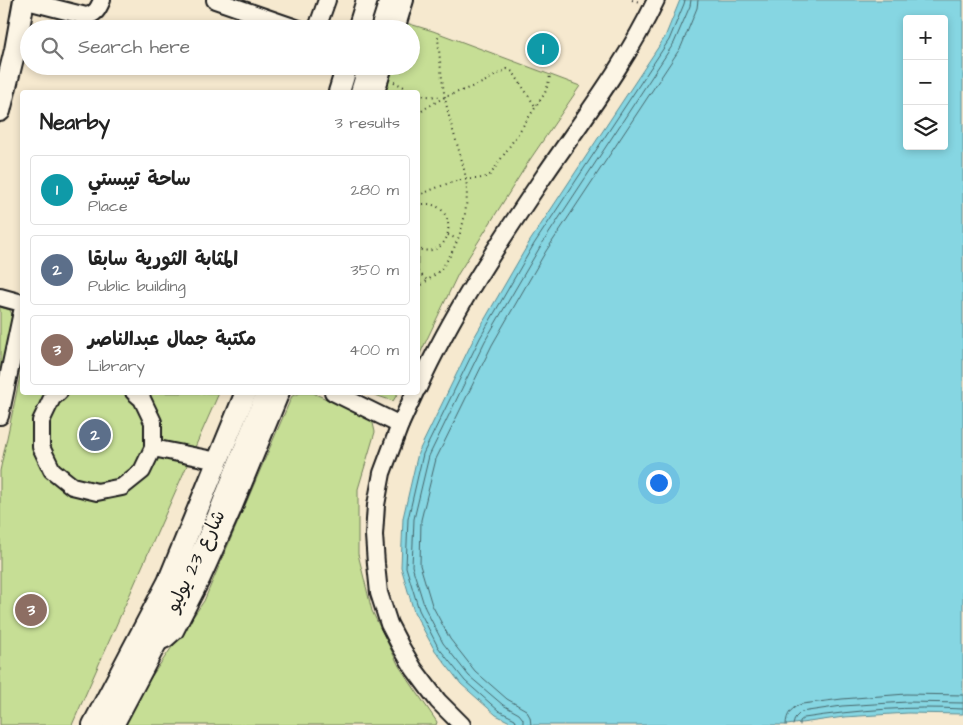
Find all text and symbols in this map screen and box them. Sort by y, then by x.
map controls [903,15,948,150]
button: + [903,15,948,60]
search box [20,20,420,75]
pin: 1 [527,30,559,68]
icon: search [38,34,66,62]
text: Search here [78,34,190,61]
button: − [903,60,948,105]
button: layers [903,105,948,150]
text: Nearby [40,108,110,137]
text: 3 results [335,112,400,134]
text: ساحة تيبستي [88,166,191,193]
text: 1 [56,179,58,201]
text: 280 m [351,179,399,201]
text: Place [88,195,128,217]
text: المثابة الثورية سابقا [88,246,238,273]
text: 2 [52,259,62,281]
text: 350 m [351,259,399,281]
text: Public building [88,275,186,297]
text: مكتبة جمال عبدالناصر [88,326,256,353]
text: 3 [53,339,61,361]
text: 400 m [349,339,399,361]
text: Library [88,355,145,377]
pin: 2 [79,416,111,454]
your location [646,470,672,496]
street label: شارع 23 يوليو [159,505,232,618]
pin: 3 [15,591,47,629]

